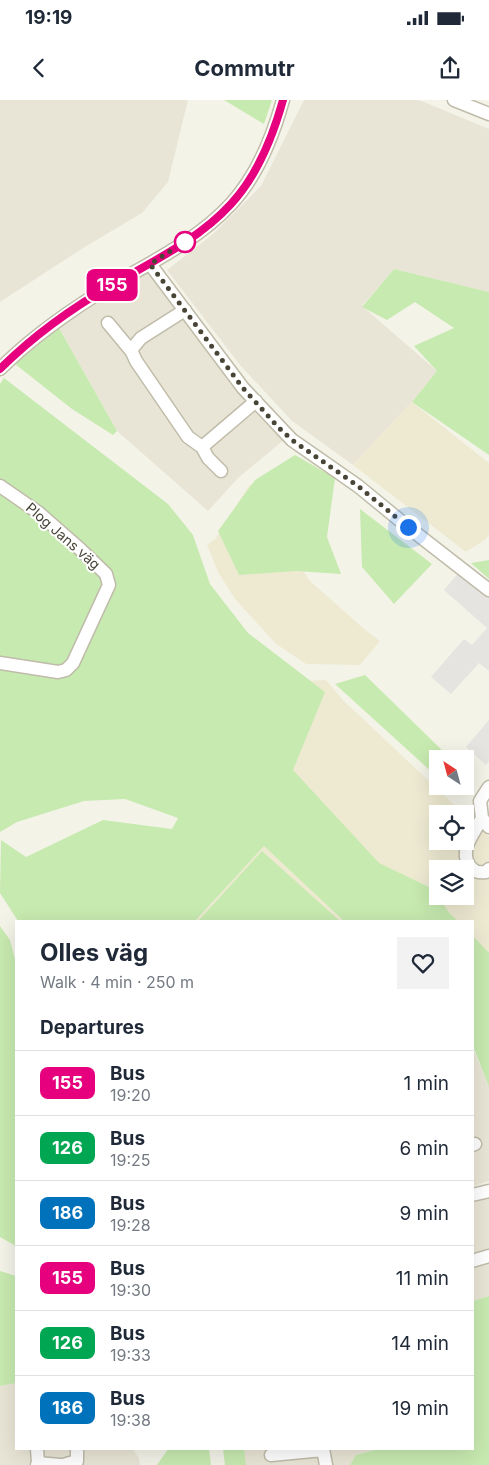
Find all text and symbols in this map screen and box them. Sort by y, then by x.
text: 19:19 [25,6,72,29]
icon: back [25,54,53,82]
icon: share [436,54,464,82]
text: Commutr [194,55,295,81]
unlabelled marker [174,231,196,253]
line badge: 155 [83,269,141,301]
text: 155 [97,274,127,295]
street label: Plog Jans väg [23,499,104,573]
your location [396,515,421,540]
north arrow [429,750,474,795]
map controls [429,750,474,905]
button: locate [429,805,474,850]
button: layers [429,860,474,905]
button: heart [397,937,449,989]
text: Olles väg [40,938,148,967]
text: Walk · 4 min · 250 m [40,972,194,992]
text: Departures [40,1016,144,1039]
text: Bus [110,1062,145,1085]
text: 155 [52,1072,83,1093]
text: 1 min [403,1072,449,1095]
text: 19:20 [110,1085,151,1105]
text: Bus [110,1127,145,1150]
text: 126 [52,1137,83,1158]
text: 6 min [399,1137,449,1160]
text: 19:25 [110,1150,151,1170]
text: Bus [110,1192,145,1215]
text: 186 [52,1202,83,1223]
text: 9 min [399,1202,449,1225]
text: 19:28 [110,1215,151,1235]
text: Bus [110,1257,145,1280]
text: 155 [52,1267,83,1288]
text: 11 min [396,1267,449,1290]
text: 19:30 [110,1280,151,1300]
text: Bus [110,1322,145,1345]
text: 126 [52,1332,83,1353]
text: 14 min [391,1332,449,1355]
text: 19:33 [110,1345,151,1365]
text: Bus [110,1387,145,1410]
text: 186 [52,1397,83,1418]
text: 19 min [392,1397,449,1420]
text: 19:38 [110,1410,151,1430]

